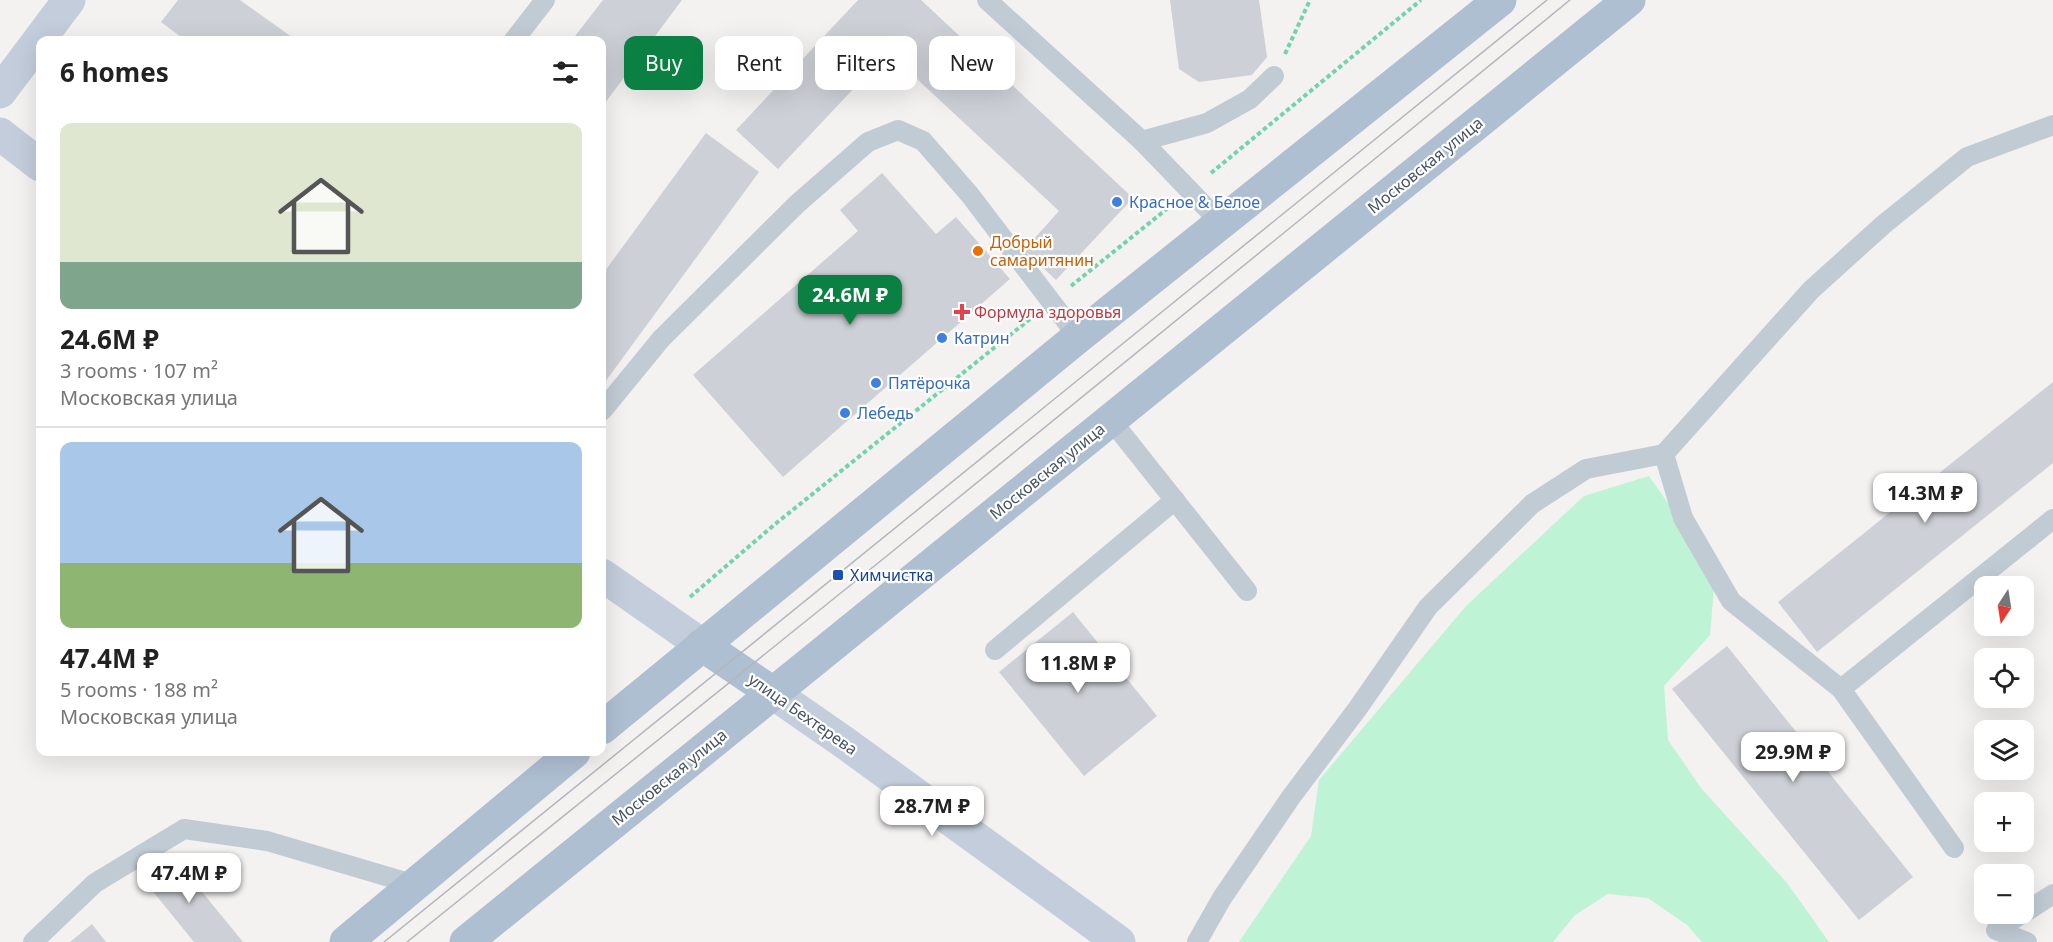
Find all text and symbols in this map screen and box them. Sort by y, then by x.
chip: Buy [624,36,703,90]
chip: Rent [715,36,803,90]
chip: Filters [815,36,917,90]
chip: New [929,36,1015,90]
text: 6 homes [60,54,169,90]
icon: filters [549,56,582,89]
street label: Московская улица [1363,112,1487,218]
icon: home [267,162,375,270]
place label: Красное & Белое [1129,191,1260,213]
marker: Красное & Белое [1110,195,1124,209]
place label: Добрый самаритянин [990,231,1094,271]
marker: Добрый самаритянин [971,244,985,258]
pin: 24.6M ₽ [795,275,905,326]
text: 24.6M ₽ [812,281,888,308]
place label: Формула здоровья [974,301,1121,323]
marker: Формула здоровья [955,305,969,319]
text: 24.6M ₽ [60,321,159,357]
place label: Катрин [954,327,1010,349]
marker: Катрин [935,331,949,345]
text: 3 rooms · 107 m² [60,357,218,384]
place label: Пятёрочка [888,372,971,394]
marker: Пятёрочка [869,376,883,390]
text: Московская улица [60,384,238,411]
place label: Лебедь [857,402,914,424]
marker: Лебедь [838,406,852,420]
street label: Московская улица [985,418,1109,524]
pin: 14.3M ₽ [1870,473,1980,524]
text: 14.3M ₽ [1887,479,1963,506]
icon: home [267,481,375,589]
place label: Химчистка [850,564,933,586]
marker: Химчистка [831,568,845,582]
north arrow [1974,576,2034,636]
map controls [1974,576,2034,924]
text: 47.4M ₽ [60,640,159,676]
pin: 11.8M ₽ [1023,643,1133,694]
button: locate [1974,648,2034,708]
text: 11.8M ₽ [1040,649,1116,676]
street label: улица Бехтерева [744,668,862,760]
text: 5 rooms · 188 m² [60,676,218,703]
text: Московская улица [60,703,238,730]
button: layers [1974,720,2034,780]
street label: Московская улица [607,724,731,830]
pin: 29.9M ₽ [1738,732,1848,783]
text: 29.9M ₽ [1755,738,1831,765]
pin: 28.7M ₽ [877,786,987,837]
text: 28.7M ₽ [894,792,970,819]
button: + [1974,792,2034,852]
pin: 47.4M ₽ [134,853,244,904]
text: 47.4M ₽ [151,859,227,886]
button: − [1974,864,2034,924]

